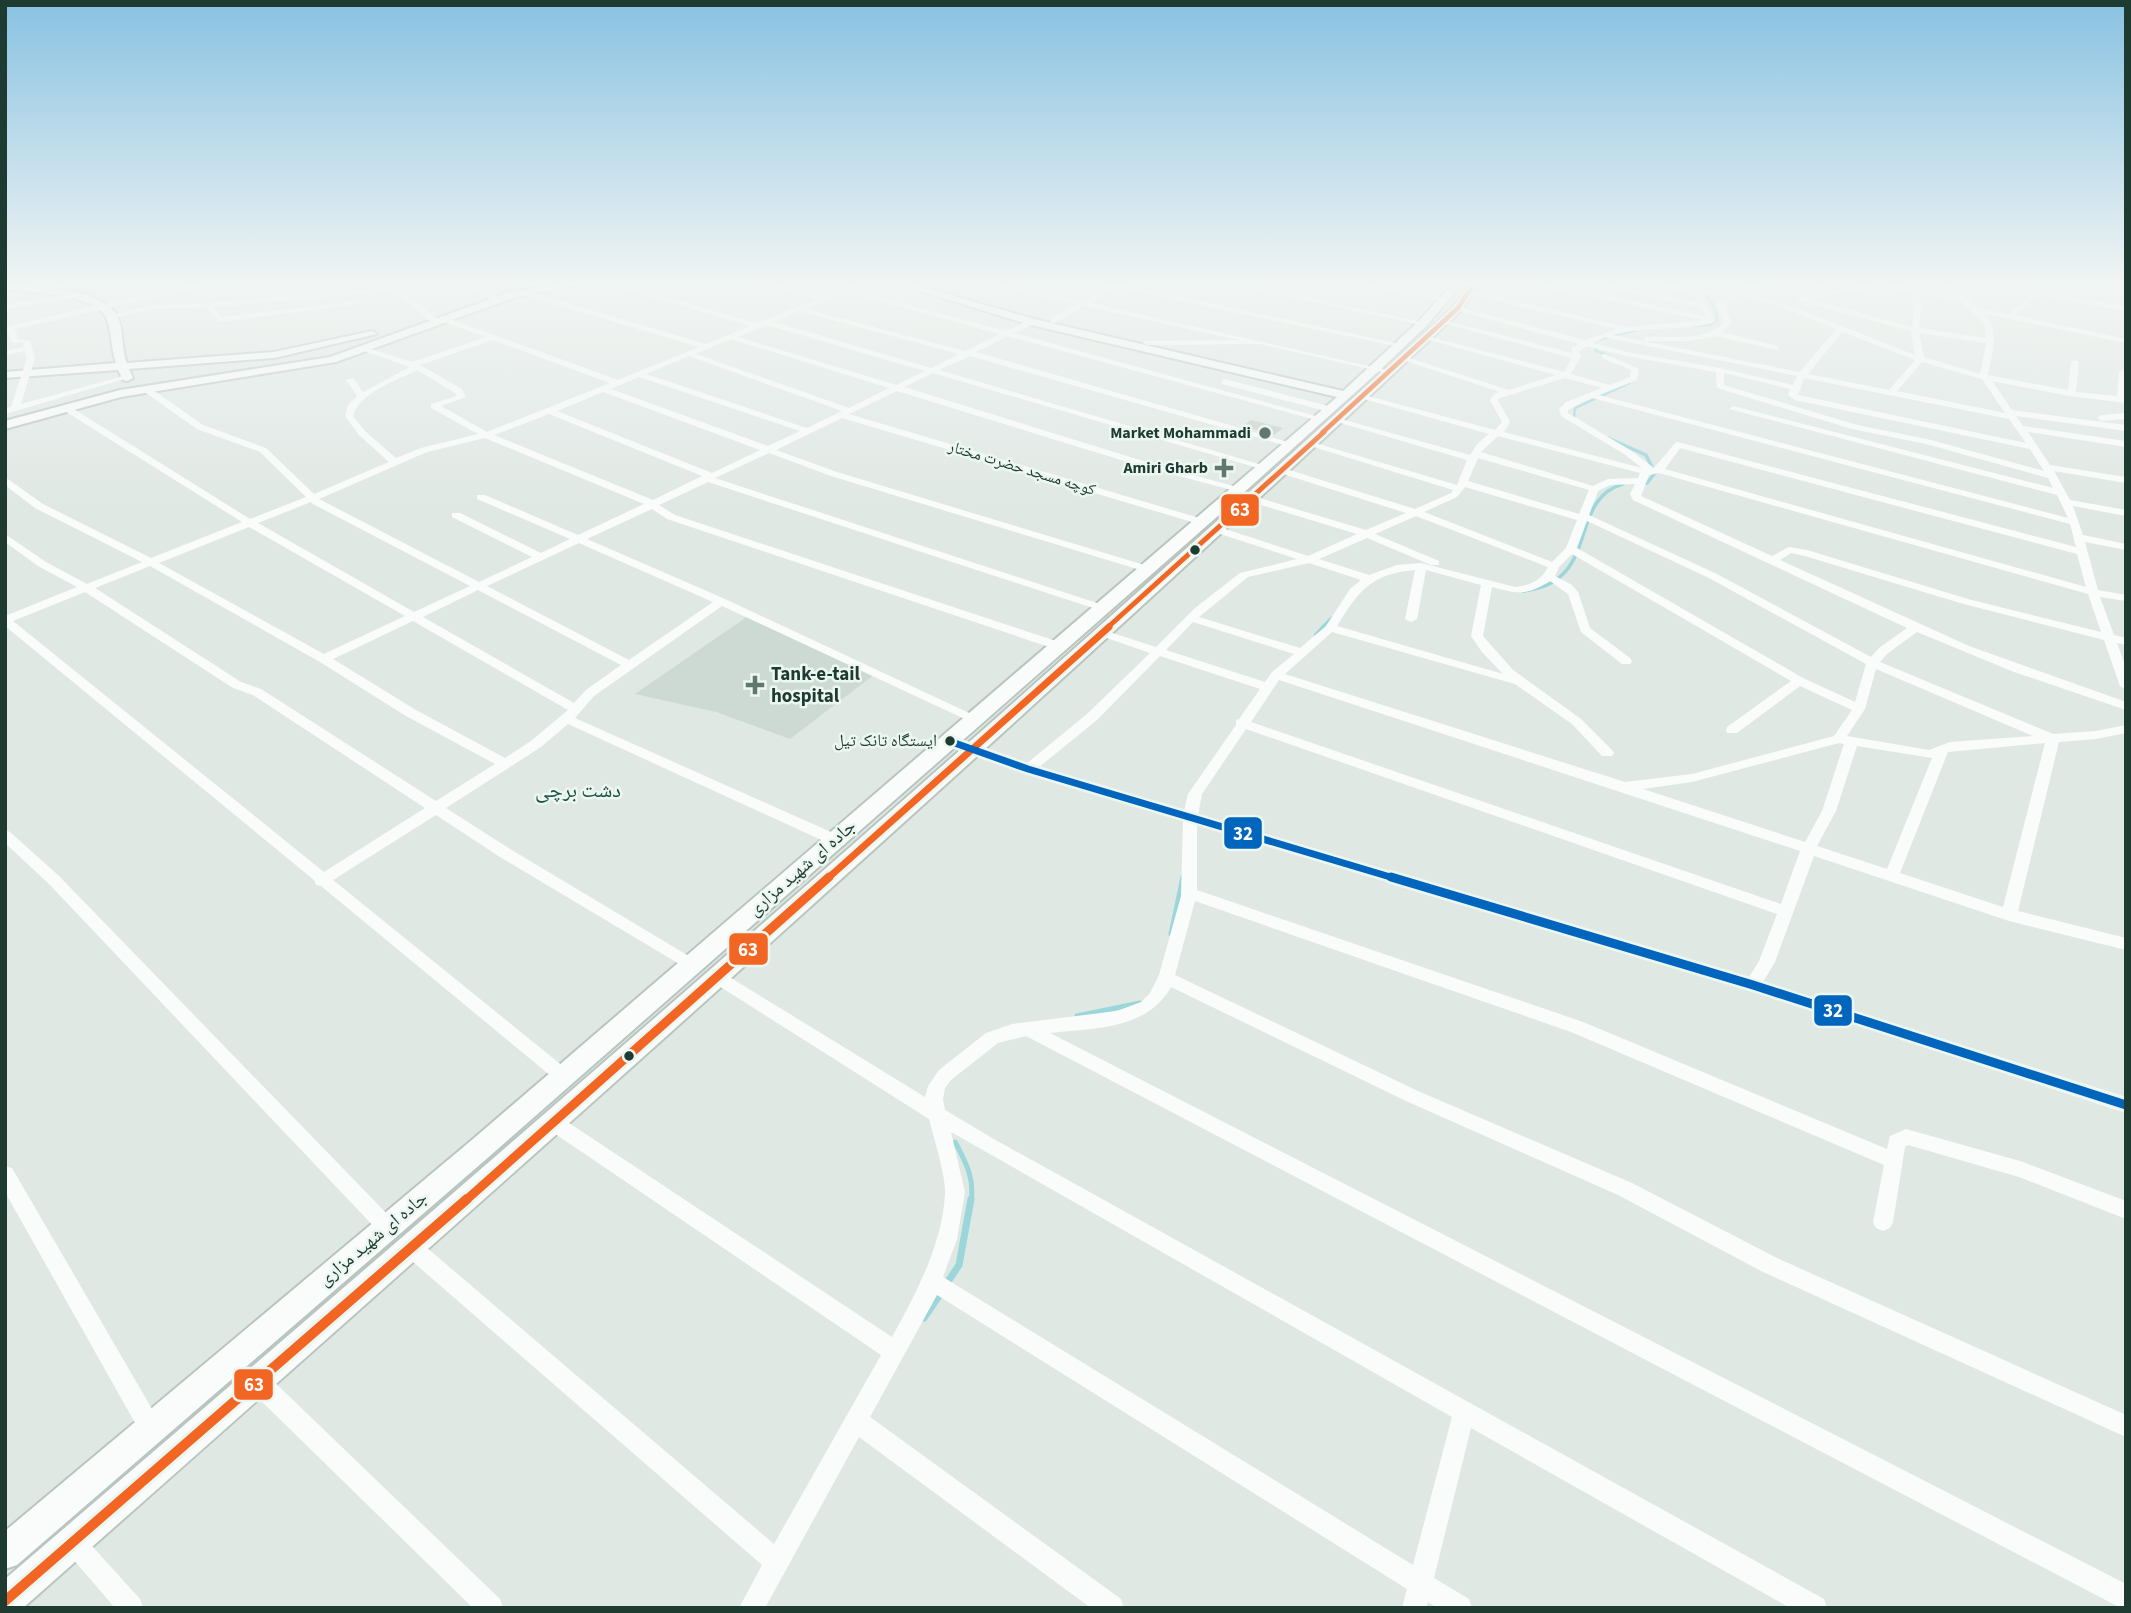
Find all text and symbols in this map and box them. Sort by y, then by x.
place label: Market Mohammadi [1110,422,1251,444]
marker: Market Mohammadi [1257,425,1273,441]
street label: کوچه مسجد حضرت مختار [945,435,1099,501]
place label: Amiri Gharb [1122,457,1208,479]
marker: Amiri Gharb [1214,458,1234,478]
line badge: 63 [1220,493,1260,527]
text: 63 [1230,497,1250,524]
unlabelled marker [1188,543,1202,557]
place label: Tank-e-tail hospital [771,661,860,710]
marker: Tank-e-tail hospital [745,675,765,695]
place label: ایستگاه تانک تیل [834,729,937,753]
marker: ایستگاه تانک تیل [943,734,957,748]
district label: دشت برچی [535,775,621,805]
street label: جاده ای شهید مزاری [742,813,862,923]
line badge: 32 [1223,816,1263,850]
text: 32 [1233,821,1253,848]
line badge: 63 [728,932,769,966]
text: 63 [738,937,758,964]
line badge: 32 [1813,994,1853,1027]
text: 32 [1823,998,1843,1025]
unlabelled marker [622,1049,636,1063]
street label: جاده ای شهید مزاری [312,1185,434,1293]
line badge: 63 [233,1368,274,1401]
text: 63 [244,1372,264,1399]

